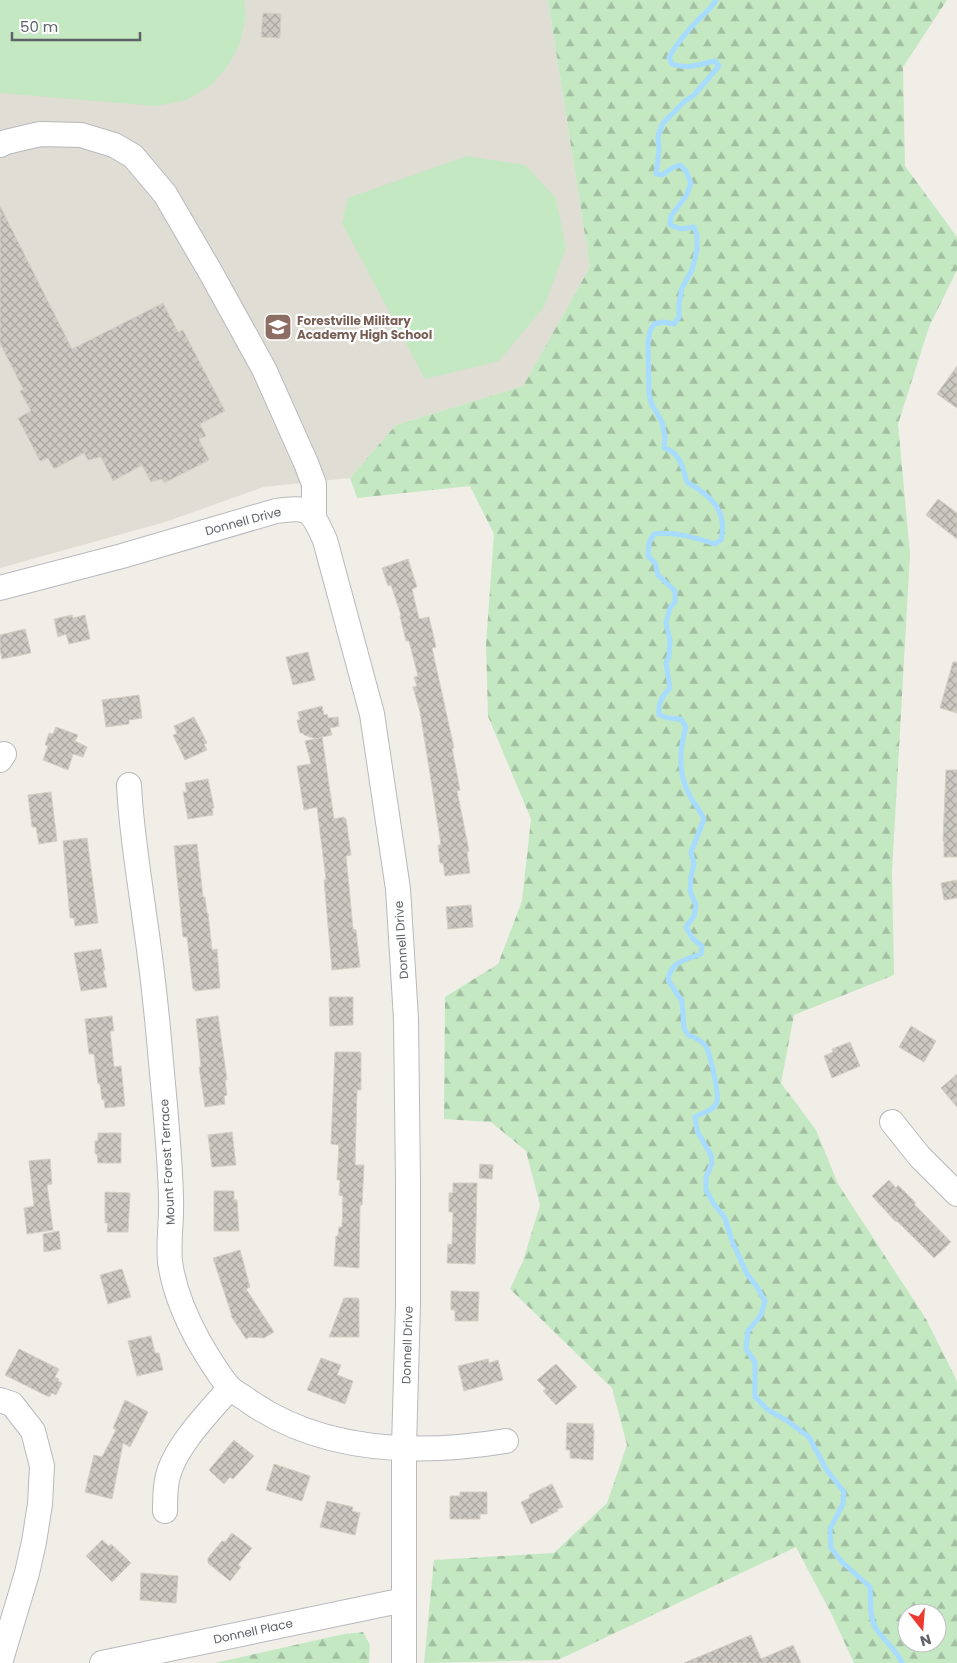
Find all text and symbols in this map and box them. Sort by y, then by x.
scale bar [12,10,140,42]
text: 50 m [20,16,58,37]
school or university icon: Forestville Military Academy High School [263,312,293,342]
place label: Forestville Military Academy High School [297,312,432,343]
street label: Donnell Drive [203,503,283,539]
street label: Donnell Drive [390,900,412,980]
street label: Mount Forest Terrace [155,1099,179,1225]
street label: Donnell Drive [397,1306,417,1384]
north arrow [897,1603,947,1653]
street label: Donnell Place [212,1614,294,1648]
text: N [918,1629,934,1652]

